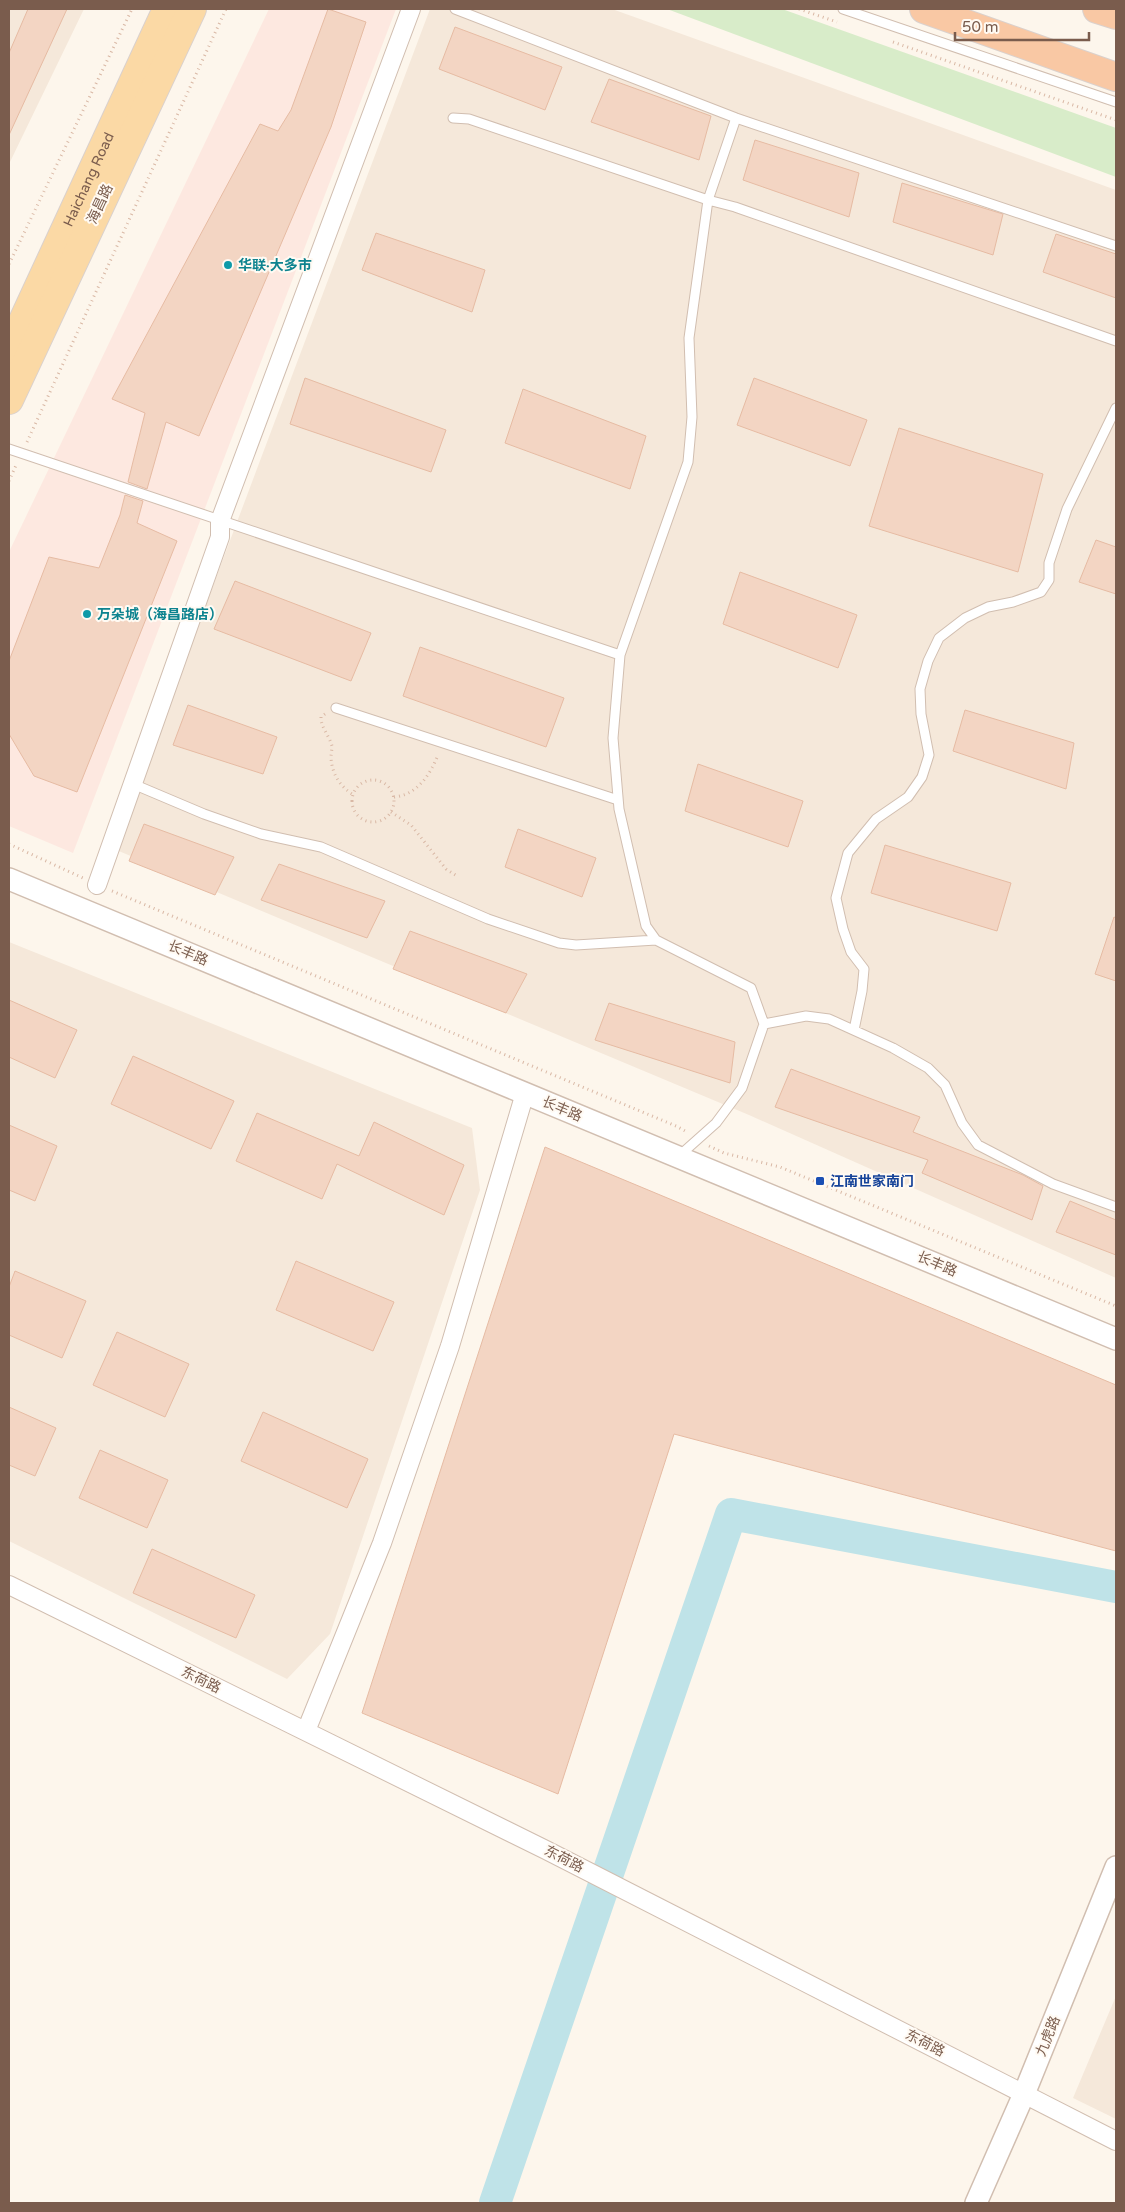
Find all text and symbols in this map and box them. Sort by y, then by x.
scale bar [955,10,1089,42]
text: 50 m [962,18,999,36]
street label: Haichang Road [59,130,117,229]
street label: 海昌路 [83,181,117,227]
place label: 华联·大多市 [238,257,312,274]
marker: 华联·大多市 [222,259,234,271]
place label: 万朵城（海昌路店） [97,606,223,623]
marker: 万朵城（海昌路店） [81,608,93,620]
street label: 长丰路 [165,937,211,969]
street label: 长丰路 [539,1093,585,1125]
place label: 江南世家南门 [830,1173,914,1190]
marker: 江南世家南门 [814,1175,826,1187]
street label: 长丰路 [914,1248,960,1280]
street label: 东荷路 [178,1663,224,1697]
street label: 东荷路 [541,1842,587,1876]
street label: 九虎路 [1032,2013,1064,2059]
street label: 东荷路 [902,2026,948,2060]

